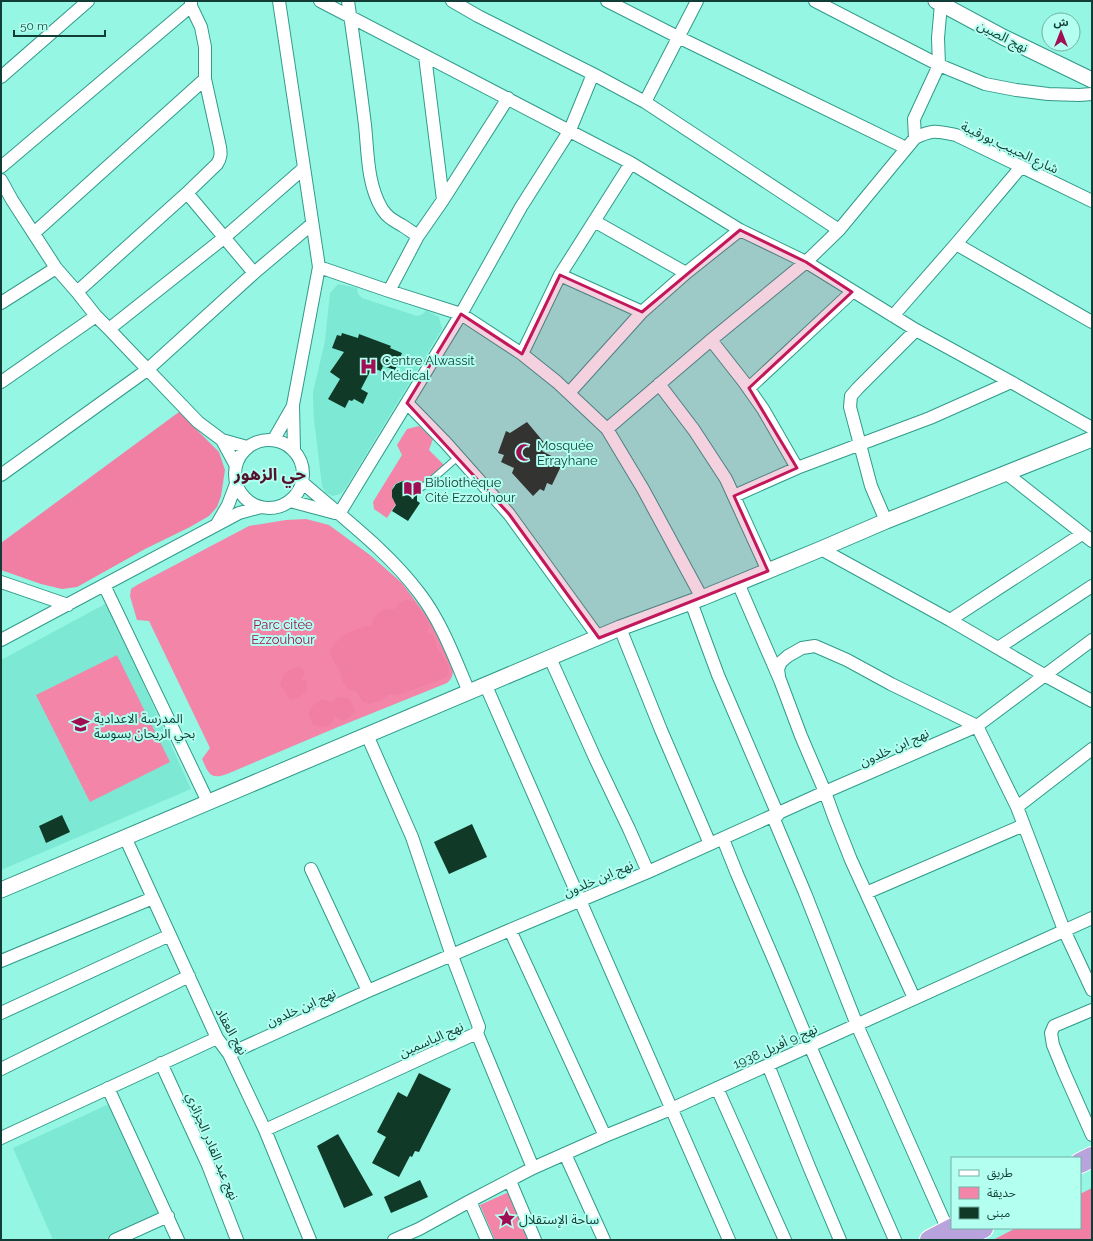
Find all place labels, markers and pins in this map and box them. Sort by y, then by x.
place label: Centre Alwassit Médical [382,353,475,383]
hospital icon: Centre Alwassit Médical [359,357,379,377]
place label: Mosquée Errayhane [537,438,598,468]
mosque icon: Mosquée Errayhane [514,442,534,462]
place label: Bibliothèque Cité Ezzouhour [425,475,516,505]
library icon: Bibliothèque Cité Ezzouhour [402,479,422,499]
place label: المدرسة الاعدادية بحي الريحان بسوسة [94,711,195,744]
school or university icon: المدرسة الاعدادية بحي الريحان بسوسة [71,715,91,735]
place icon: ساحة اﻹستقلال [496,1209,516,1229]
place label: ساحة اﻹستقلال [519,1212,599,1229]

